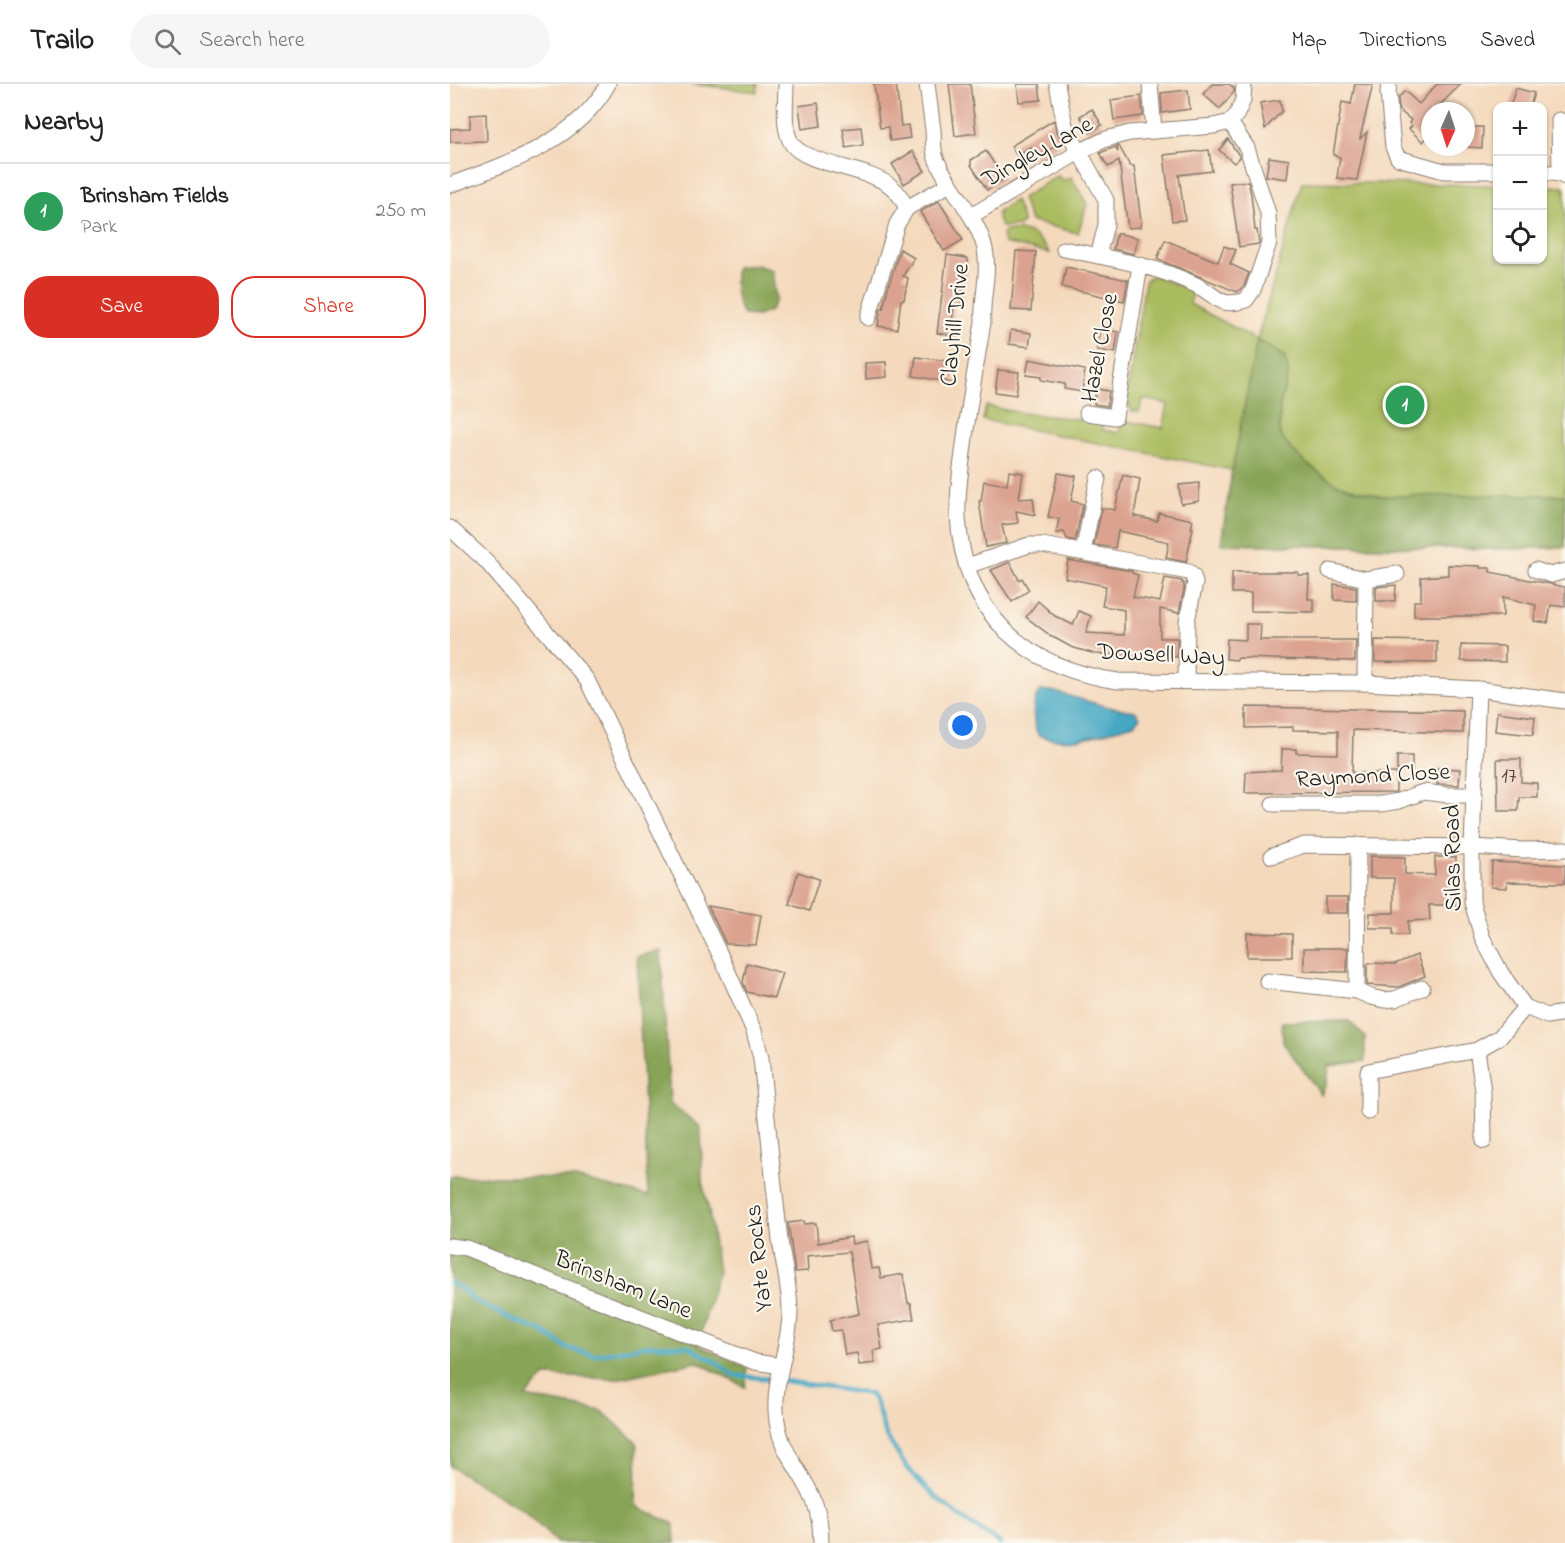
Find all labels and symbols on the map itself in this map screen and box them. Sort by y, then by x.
north arrow [1421,102,1475,156]
street label: Dingley Lane [975,108,1101,199]
street label: Clayhill Drive [932,262,981,388]
street label: Hazel Close [1073,290,1129,406]
pin: 1 [1386,382,1424,428]
street label: Dowsell Way [1095,635,1226,678]
your location [948,711,977,740]
street label: Raymond Close [1295,755,1451,800]
house number: 17 [1501,762,1517,792]
street label: Silas Road [1436,804,1472,912]
street label: Yate Rocks [737,1202,783,1314]
street label: Brinsham Lane [548,1242,697,1330]

